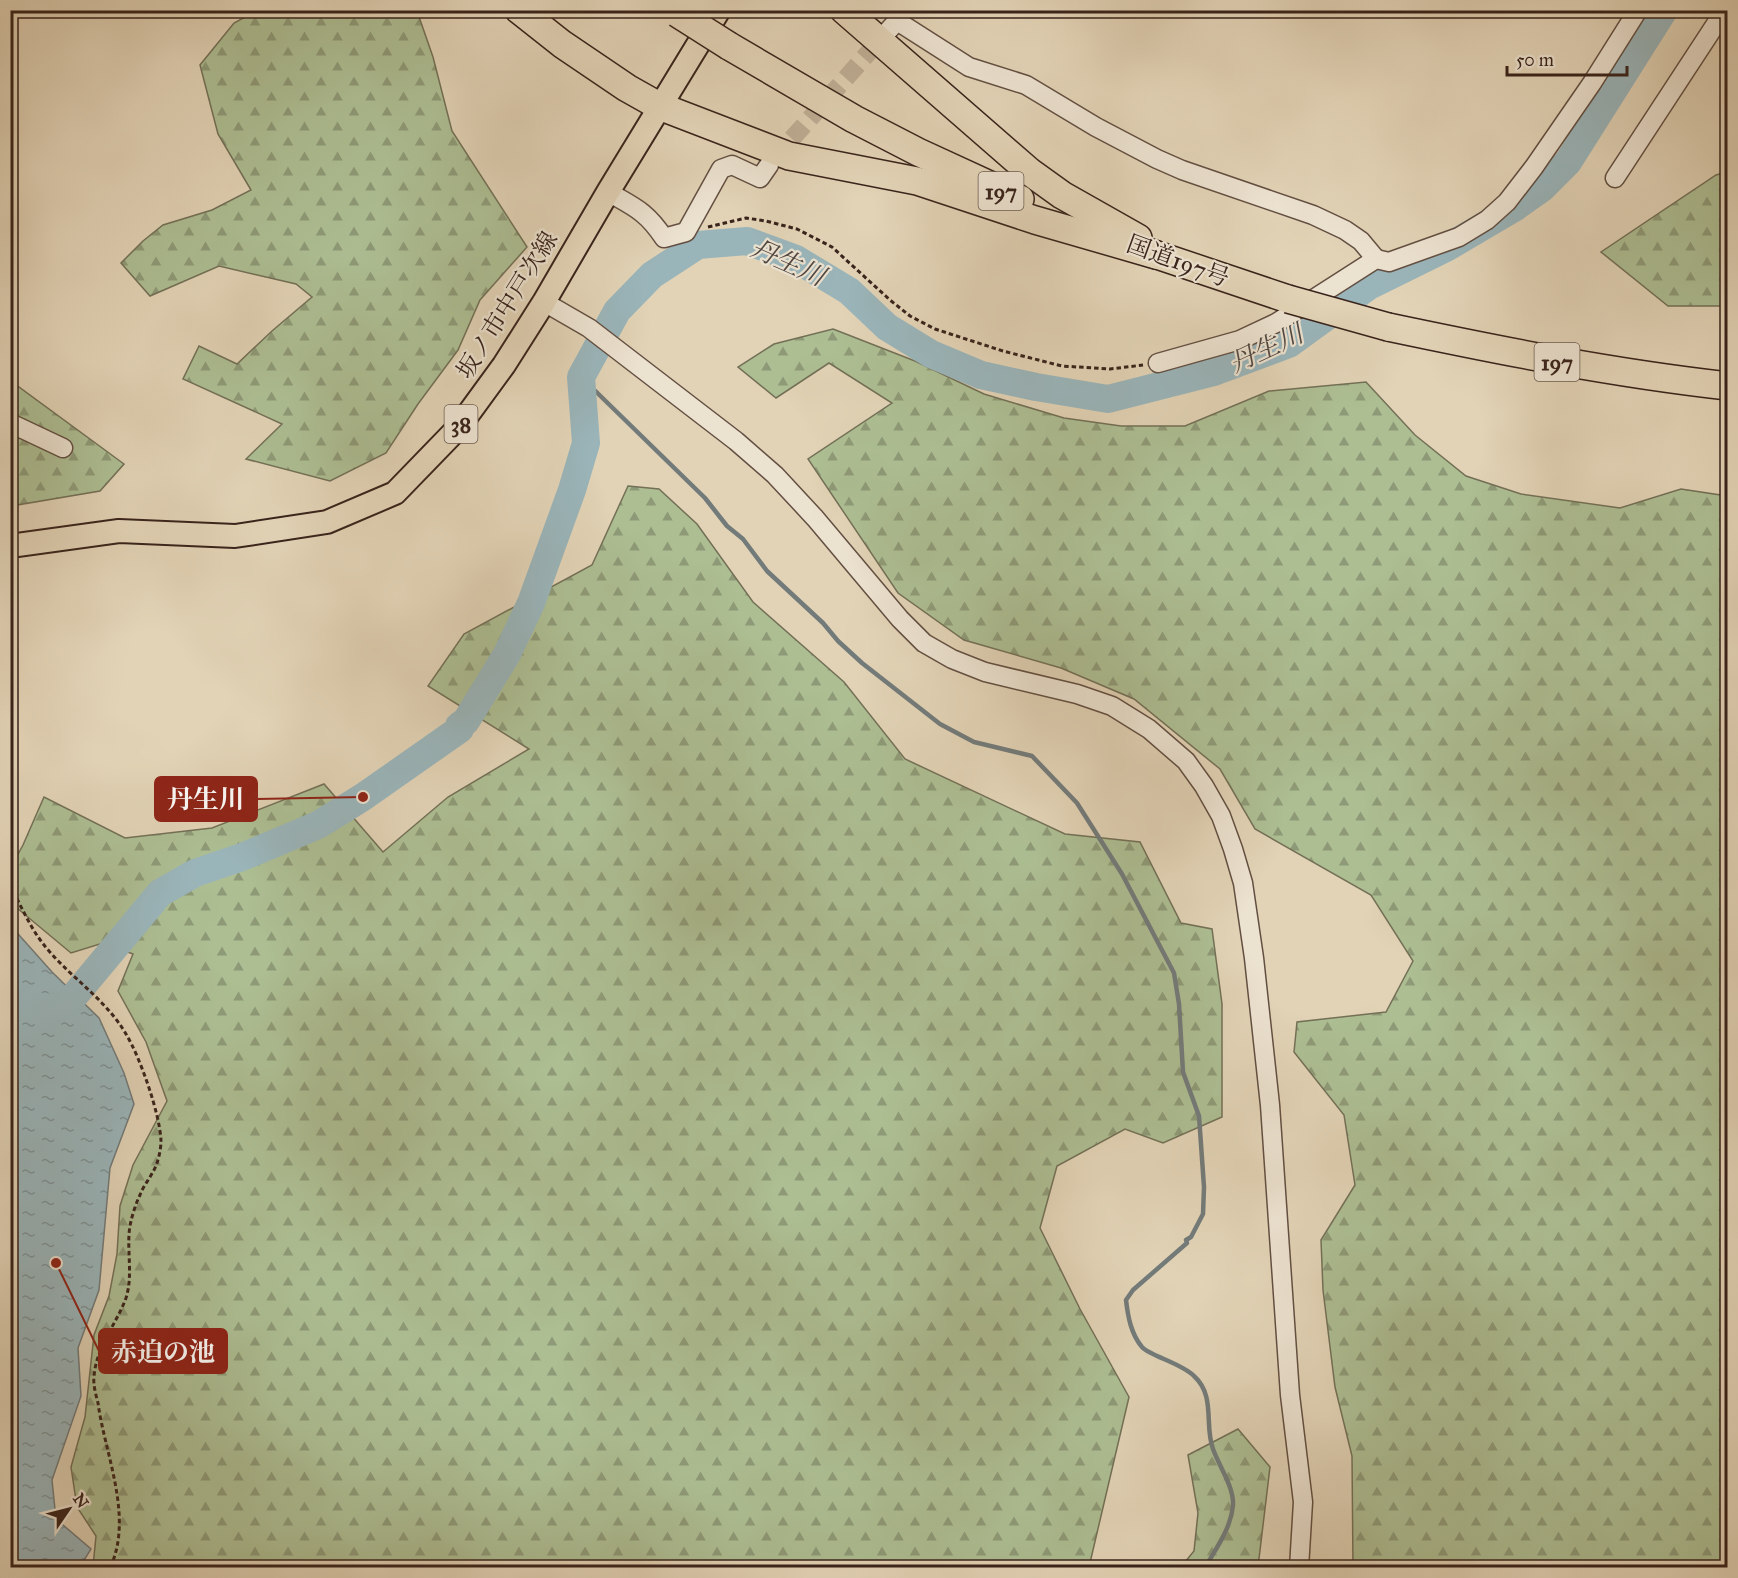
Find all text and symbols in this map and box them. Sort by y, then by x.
scale bar [1507,39,1627,77]
text: 50 m [1516,49,1554,71]
road number: 197 [978,172,1024,210]
street label: 坂ノ市中戸次線 [450,226,564,384]
street label: 国道197号 [1123,229,1233,293]
water label: 丹生川 [746,232,833,294]
water label: 丹生川 [1224,316,1311,379]
road number: 197 [1534,343,1580,381]
road number: 38 [444,405,478,443]
callout: 丹生川 [155,777,257,821]
text: 丹生川 [167,783,245,815]
callout: 赤迫の池 [99,1329,227,1373]
text: 赤迫の池 [111,1336,215,1368]
north arrow [39,1479,99,1539]
text: N [69,1490,93,1512]

